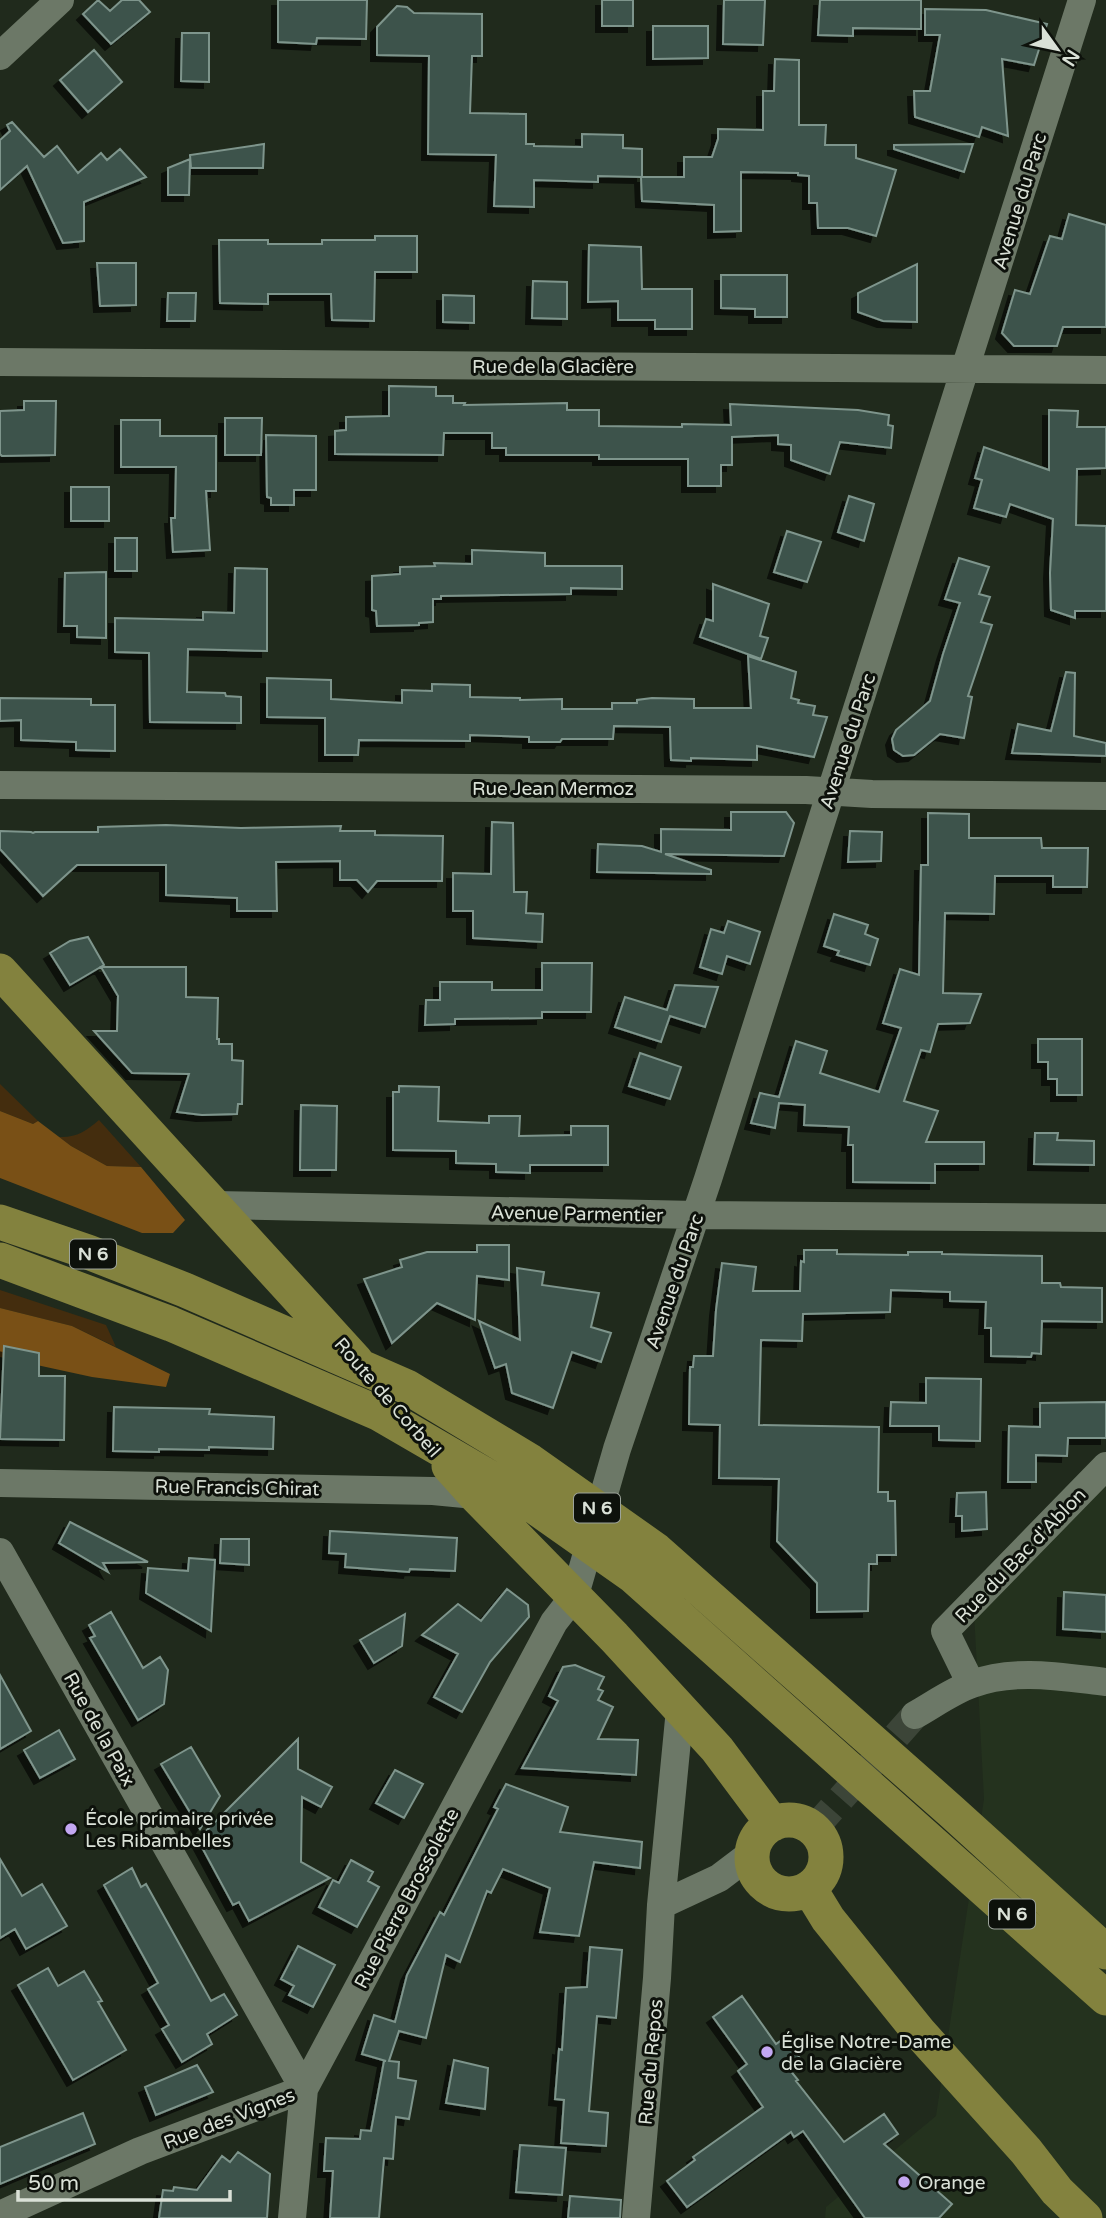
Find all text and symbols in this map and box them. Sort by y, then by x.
north arrow [1022,14,1092,84]
text: N [1057,45,1084,70]
street label: Avenue du Parc [989,130,1051,272]
street label: Rue de la Glacière [472,356,634,378]
street label: Avenue du Parc [816,671,880,812]
street label: Rue Jean Mermoz [472,778,634,800]
street label: Avenue Parmentier [490,1201,664,1227]
street label: Avenue du Parc [642,1211,708,1352]
road number: N 6 [70,1240,116,1268]
street label: Route de Corbeil [329,1333,445,1462]
street label: Rue Francis Chirat [154,1476,320,1500]
street label: Rue du Bac d'Ablon [951,1484,1091,1627]
road number: N 6 [574,1493,620,1522]
street label: Rue de la Paix [59,1669,139,1790]
street label: Rue Pierre Brossolette [350,1805,464,1992]
place label: École primaire privée Les Ribambelles [85,1808,274,1852]
marker: École primaire privée Les Ribambelles [63,1821,79,1837]
road number: N 6 [989,1900,1035,1928]
street label: Rue du Repos [635,1998,667,2126]
place label: Église Notre-Dame de la Glacière [781,2031,951,2075]
marker: Église Notre-Dame de la Glacière [759,2044,775,2060]
street label: Rue des Vignes [161,2084,298,2154]
scale bar [18,2158,229,2202]
text: 50 m [28,2171,79,2196]
place label: Orange [918,2172,986,2194]
marker: Orange [896,2174,912,2190]

